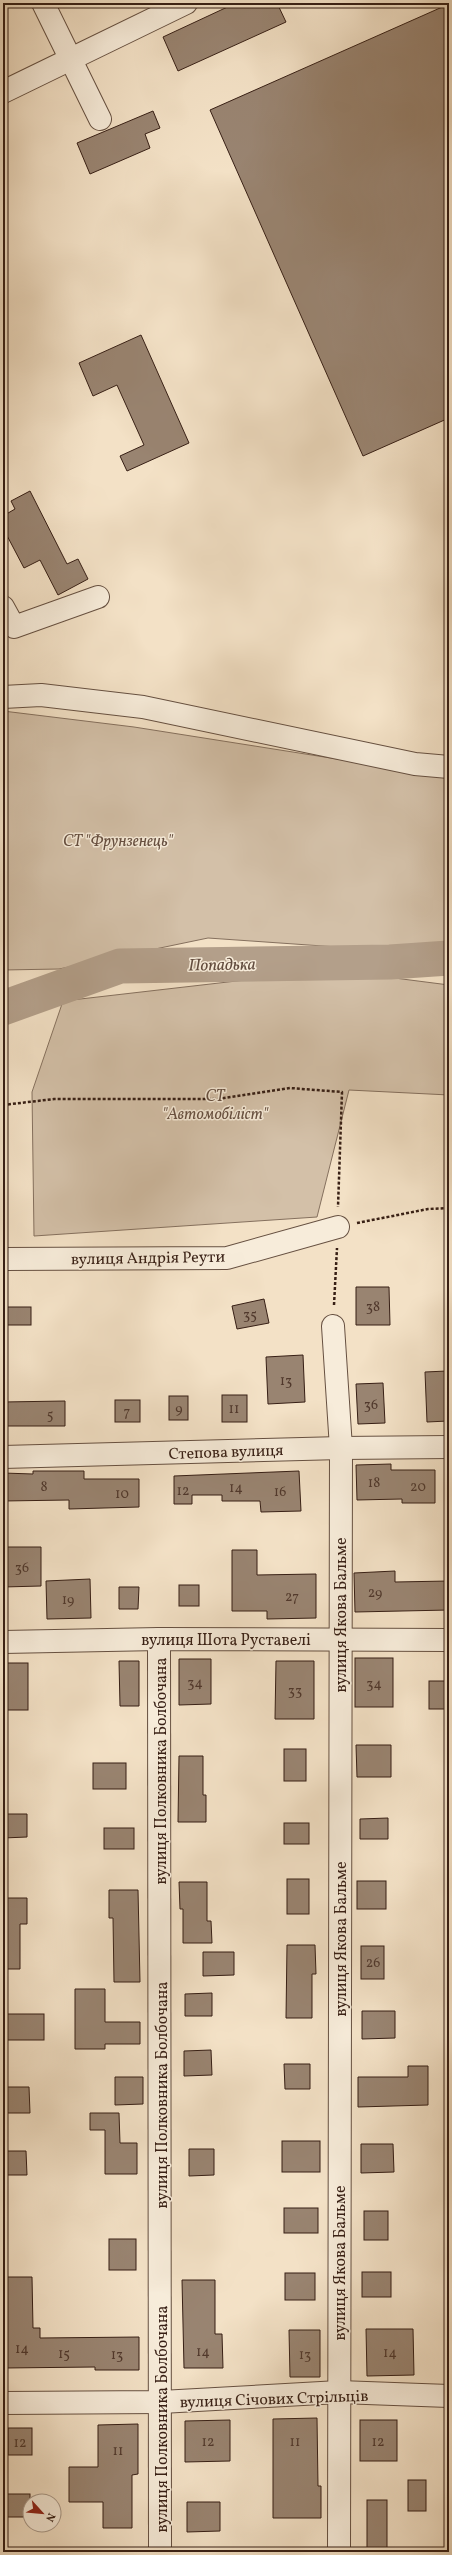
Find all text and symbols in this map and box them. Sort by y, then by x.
park label: СТ "Фрунзенець" [63,831,174,853]
water label: Попадька [188,953,256,978]
park label: СТ "Автомобіліст" [162,1086,269,1126]
street label: вулиця Андрія Реути [71,1247,225,1271]
house number: 38 [366,1298,380,1317]
house number: 35 [243,1306,257,1325]
house number: 13 [280,1372,292,1391]
house number: 36 [364,1396,378,1415]
house number: 9 [175,1400,183,1419]
house number: 11 [229,1400,239,1419]
house number: 7 [124,1403,131,1422]
house number: 5 [47,1406,53,1425]
street label: Степова вулиця [168,1440,284,1466]
house number: 18 [368,1474,380,1493]
house number: 8 [40,1478,48,1497]
house number: 20 [410,1478,426,1497]
house number: 14 [229,1479,243,1498]
house number: 12 [177,1482,189,1501]
house number: 16 [274,1483,286,1502]
house number: 10 [115,1485,129,1504]
street label: вулиця Якова Бальме [331,1537,353,1693]
house number: 36 [15,1559,29,1578]
house number: 29 [368,1584,382,1603]
house number: 27 [285,1588,299,1607]
house number: 19 [62,1591,74,1610]
street label: вулиця Шота Руставелі [141,1630,311,1652]
street label: вулиця Полковника Болбочана [151,1657,173,1885]
house number: 34 [187,1674,203,1693]
house number: 34 [366,1675,382,1694]
house number: 33 [288,1682,302,1701]
street label: вулиця Якова Бальме [331,1861,353,2017]
house number: 26 [366,1954,380,1973]
street label: вулиця Полковника Болбочана [152,1981,174,2209]
street label: вулиця Якова Бальме [330,2185,352,2341]
street label: вулиця Полковника Болбочана [152,2305,174,2533]
house number: 14 [15,2340,29,2359]
house number: 14 [196,2343,210,2362]
house number: 14 [383,2344,397,2363]
house number: 15 [58,2345,70,2364]
house number: 13 [111,2346,123,2365]
house number: 13 [299,2346,311,2365]
street label: вулиця Січових Стрільців [179,2386,369,2414]
house number: 12 [202,2433,214,2452]
house number: 11 [290,2433,300,2452]
house number: 12 [372,2433,384,2452]
house number: 12 [14,2434,26,2453]
house number: 11 [113,2442,123,2461]
north arrow [22,2493,62,2533]
text: N [41,2510,58,2524]

